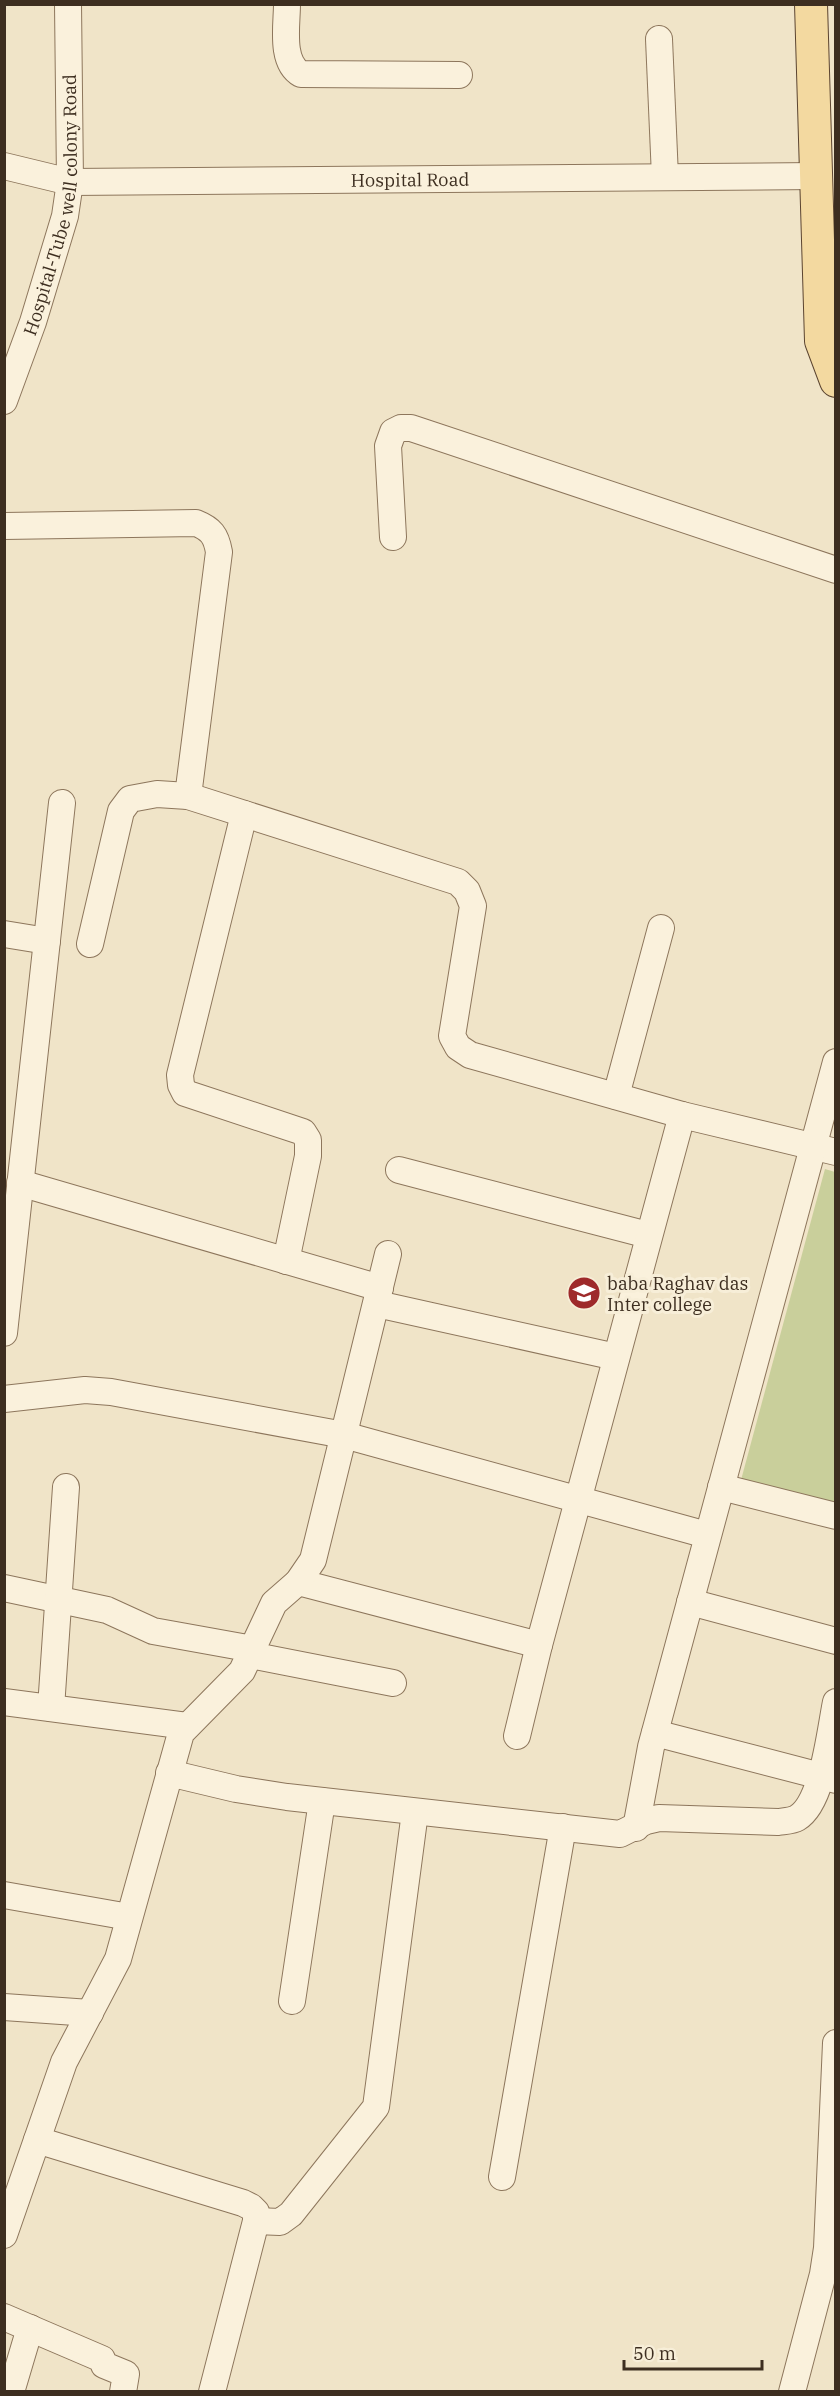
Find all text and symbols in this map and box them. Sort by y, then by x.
street label: Hospital-Tube well colony Road [18,74,82,338]
street label: Hospital Road [351,167,470,191]
place label: baba Raghav das Inter college [607,1272,748,1316]
school or university icon: baba Raghav das Inter college [566,1275,602,1311]
scale bar [624,2333,762,2371]
text: 50 m [633,2342,676,2365]

